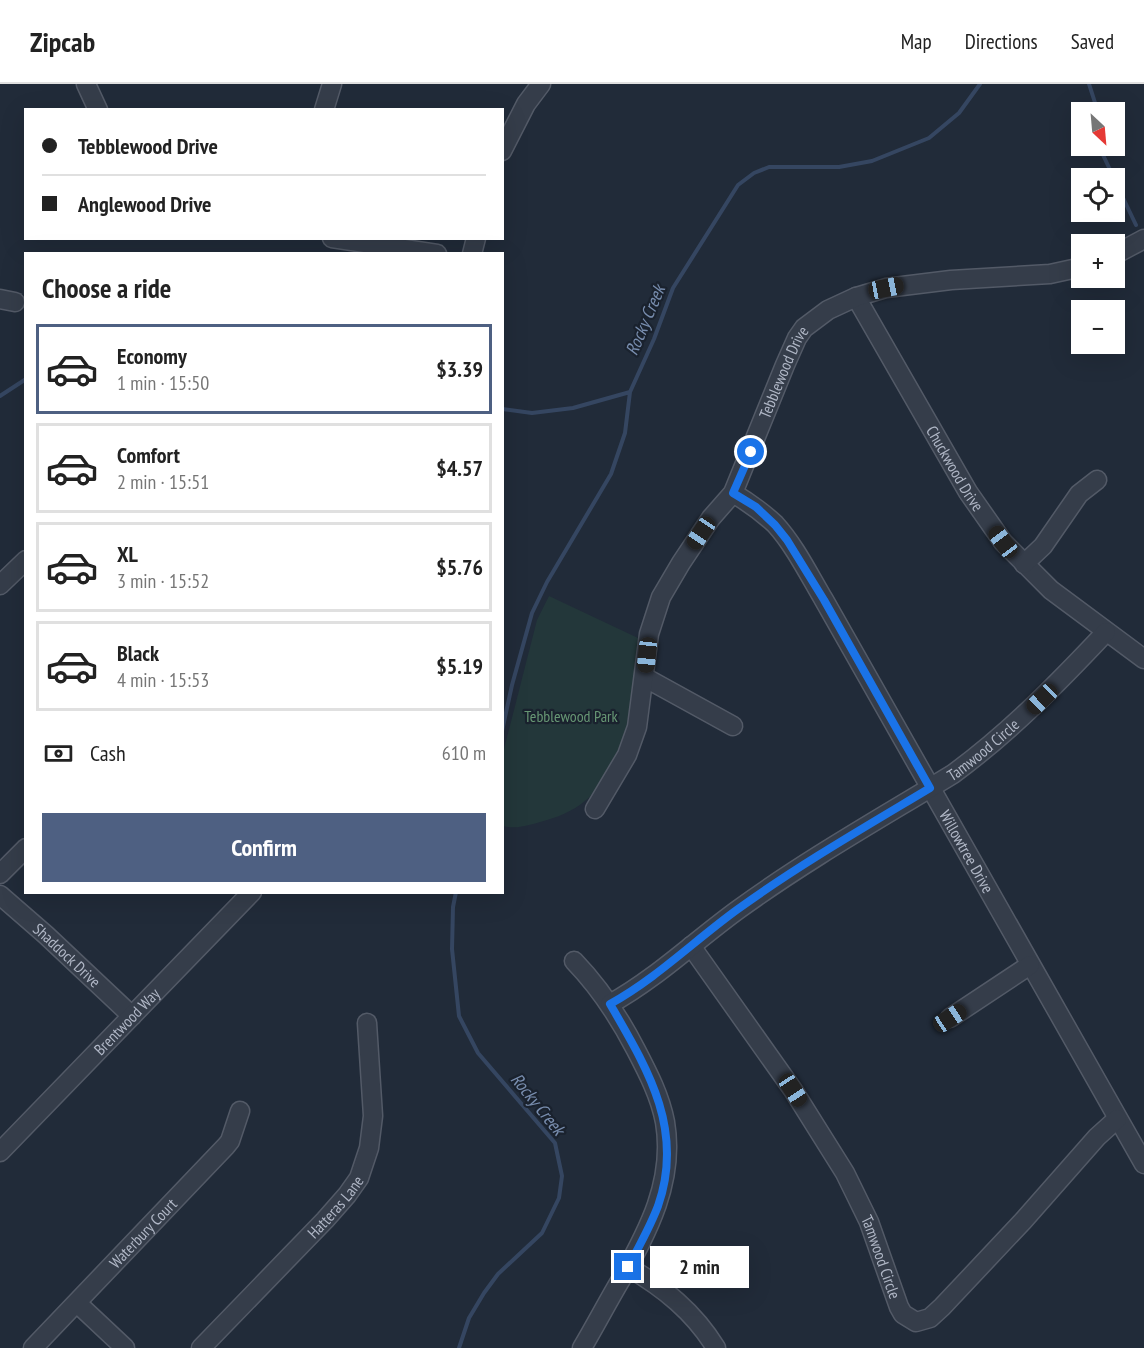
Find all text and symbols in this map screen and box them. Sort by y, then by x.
text: Zipcab [30,23,95,60]
text: Map [901,28,932,55]
text: Directions [965,28,1038,55]
text: Saved [1071,28,1114,55]
north arrow [1071,102,1125,156]
map controls [1071,102,1125,354]
text: Tebblewood Drive [78,132,218,160]
button: locate [1071,168,1125,222]
text: Anglewood Drive [78,190,211,218]
button: + [1071,234,1125,288]
text: Choose a ride [42,271,171,305]
car [867,276,905,300]
water label: Rocky Creek [620,280,671,358]
button: − [1071,300,1125,354]
street label: Tebblewood Drive [754,322,812,421]
icon: car [45,342,99,396]
text: Economy [117,342,187,370]
text: $3.39 [436,355,483,383]
text: 1 min · 15:50 [117,370,209,396]
street label: Chuckwood Drive [922,422,988,515]
route start [737,438,764,465]
icon: car [45,441,99,495]
text: Comfort [117,441,180,469]
text: $4.57 [436,454,483,482]
text: 2 min · 15:51 [117,469,209,495]
car [683,513,719,553]
car [985,522,1021,562]
icon: car [45,540,99,594]
text: XL [117,540,138,568]
text: $5.76 [436,553,483,581]
text: 3 min · 15:52 [117,568,209,594]
car [636,636,658,674]
icon: car [45,639,99,693]
text: Black [117,639,159,667]
text: $5.19 [436,652,483,680]
text: 4 min · 15:53 [117,667,209,693]
car [1023,680,1061,718]
park label: Tebblewood Park [524,706,618,726]
street label: Tamwood Circle [943,714,1023,785]
icon: cash [42,737,75,770]
text: Cash [90,739,126,767]
text: 610 m [442,740,486,766]
street label: Willowtree Drive [935,806,998,897]
button: Confirm [42,813,486,882]
street label: Shaddock Drive [29,919,105,991]
street label: Brentwood Way [90,984,164,1059]
car [930,1001,970,1035]
water label: Rocky Creek [506,1068,571,1141]
car [776,1070,810,1110]
street label: Hatteras Lane [303,1172,368,1242]
street label: Waterbury Court [105,1193,181,1272]
street label: Tamwood Circle [857,1212,905,1301]
callout: 2 min [649,1246,748,1288]
route end [614,1253,641,1280]
text: 2 min [679,1254,720,1280]

